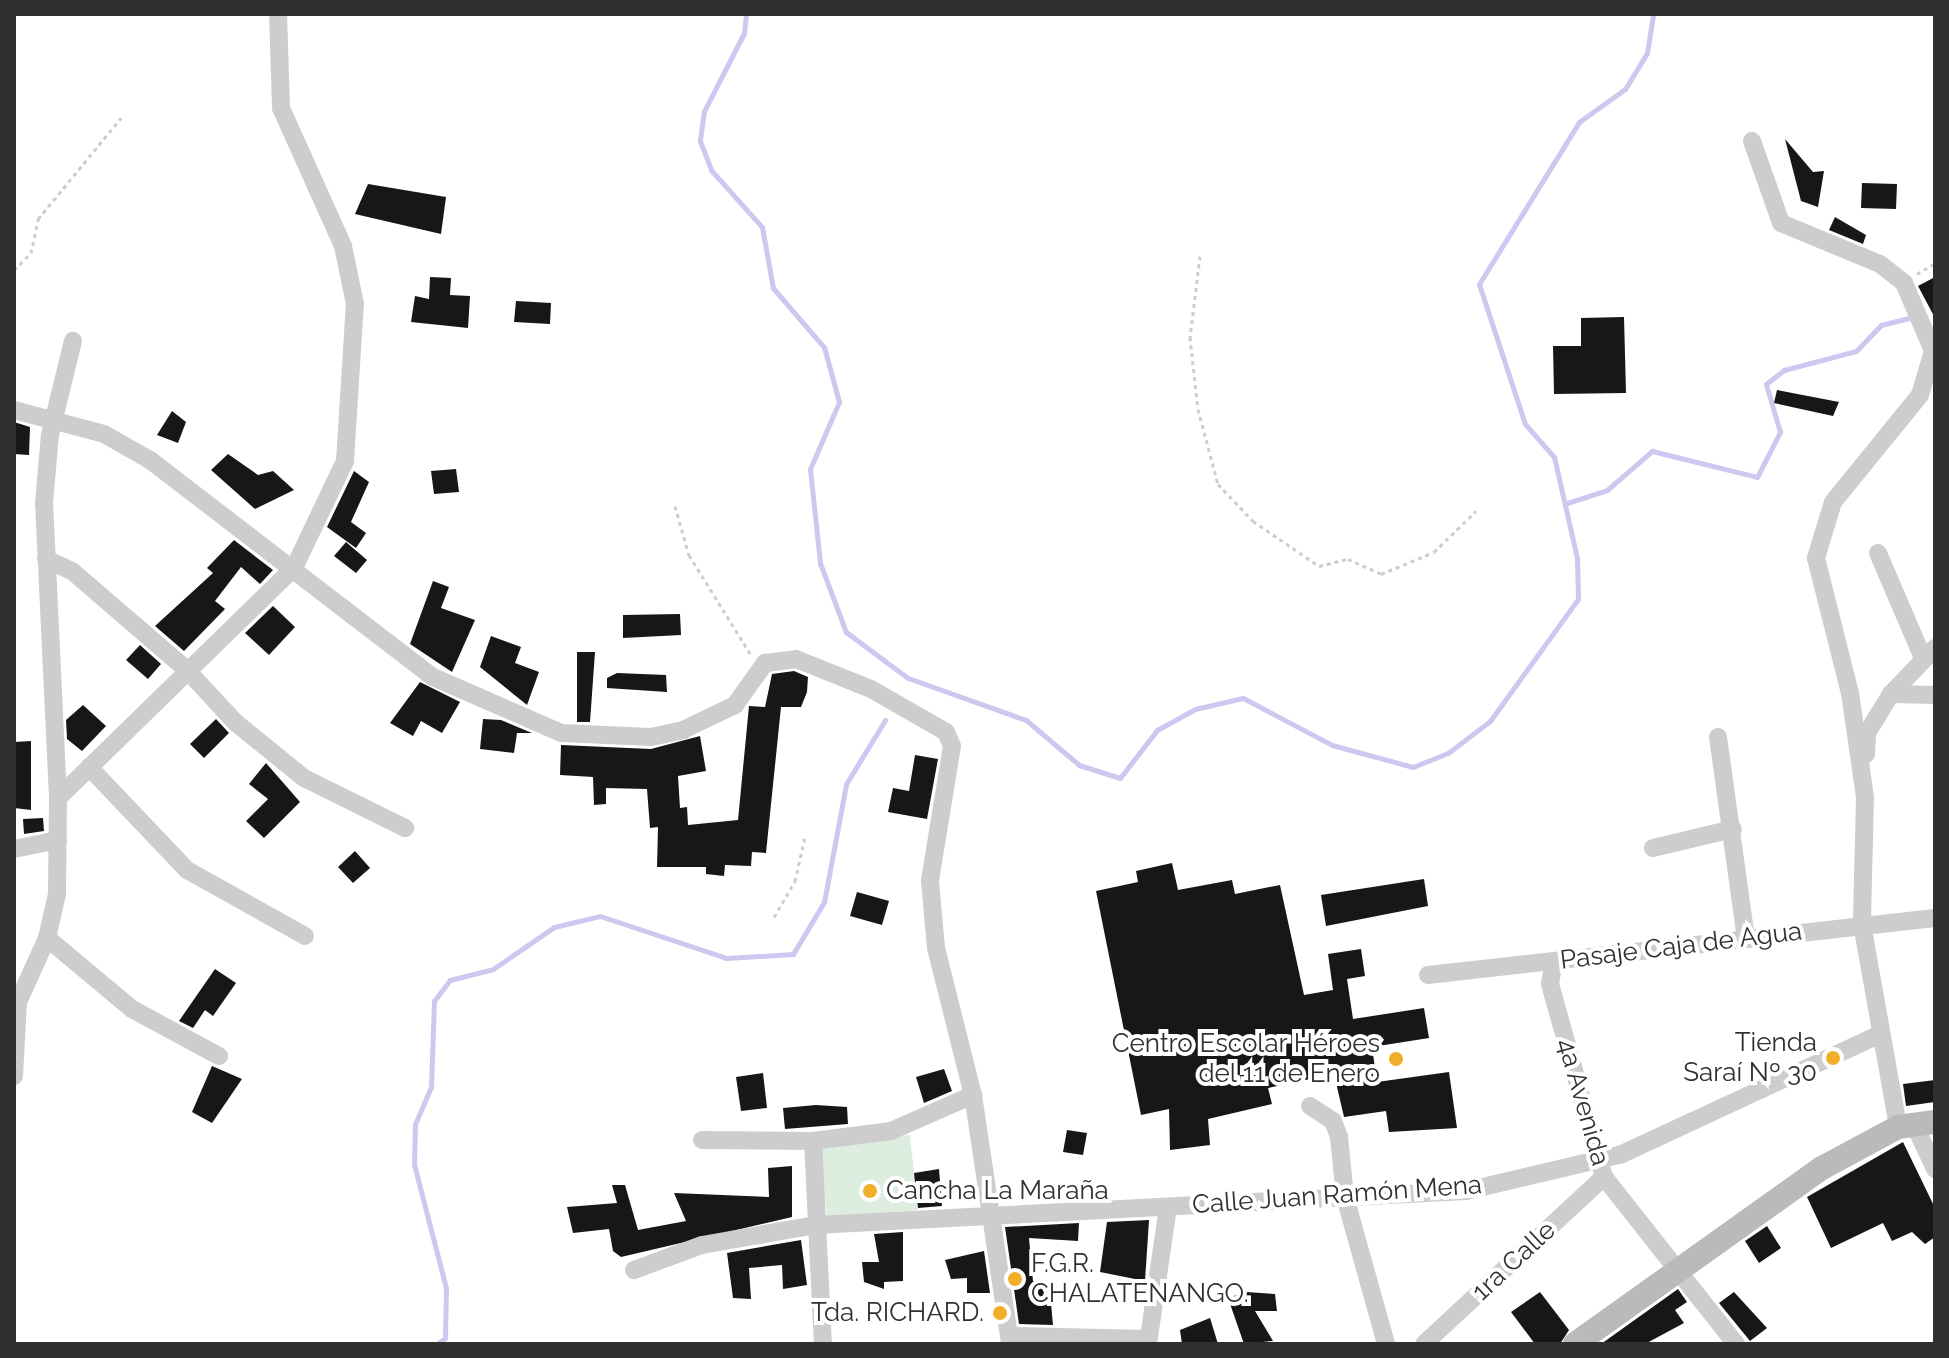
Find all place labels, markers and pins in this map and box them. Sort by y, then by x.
place label: Tienda Saraí Nº 30 [1683,1027,1817,1088]
place label: Centro Escolar Héroes del 11 de Enero [1111,1028,1380,1090]
marker: Tienda Saraí Nº 30 [1824,1049,1842,1067]
marker: Centro Escolar Héroes del 11 de Enero [1387,1050,1405,1068]
place label: Cancha La Maraña [886,1175,1109,1207]
marker: Cancha La Maraña [861,1182,879,1200]
place label: F.G.R. CHALATENANGO. [1031,1248,1249,1310]
marker: F.G.R. CHALATENANGO. [1006,1270,1024,1288]
place label: Tda. RICHARD. [811,1297,984,1329]
marker: Tda. RICHARD. [991,1304,1009,1322]

